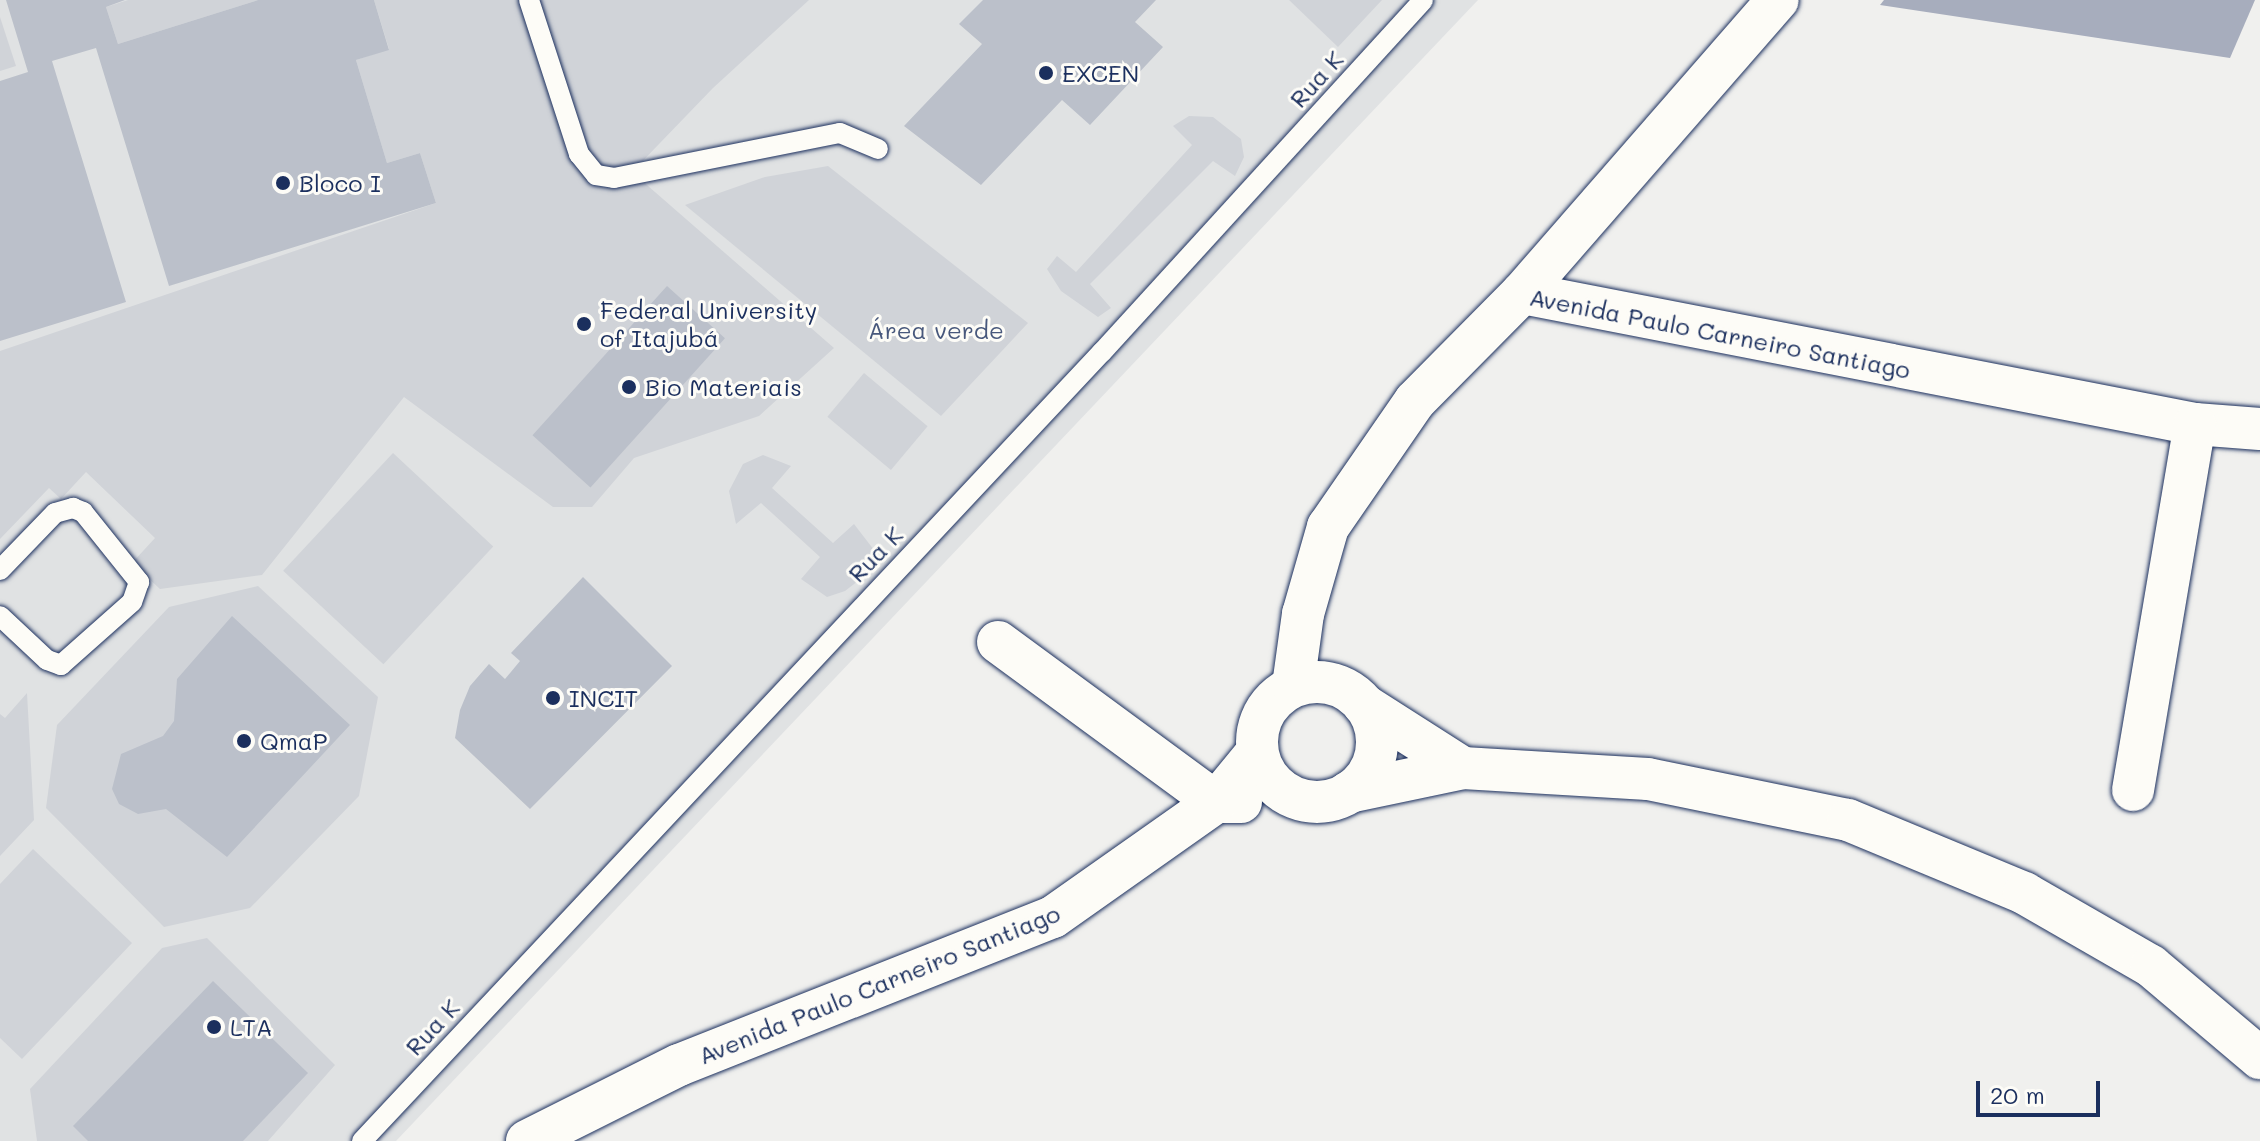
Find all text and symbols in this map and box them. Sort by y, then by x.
street label: Rua K [1283,45,1349,113]
place label: EXCEN [1062,59,1139,87]
marker: EXCEN [1037,64,1055,82]
place label: Bloco I [299,169,381,197]
marker: Bloco I [274,174,292,192]
street label: Avenida Paulo Carneiro Santiago [1527,282,1913,384]
place label: Federal University of Itajubá [600,296,817,352]
marker: Federal University of Itajubá [575,315,593,333]
park label: Área verde [868,316,1004,344]
place label: Bio Materiais [645,373,802,401]
marker: Bio Materiais [620,378,638,396]
street label: Rua K [842,520,908,588]
place label: INCIT [569,684,638,712]
marker: INCIT [544,689,562,707]
place label: QmaP [260,727,327,755]
marker: QmaP [235,732,253,750]
street label: Avenida Paulo Carneiro Santiago [694,898,1064,1070]
street label: Rua K [399,993,465,1061]
place label: LTA [230,1013,273,1041]
marker: LTA [205,1018,223,1036]
scale bar [1980,1065,2104,1115]
text: 20 m [1990,1079,2045,1110]

